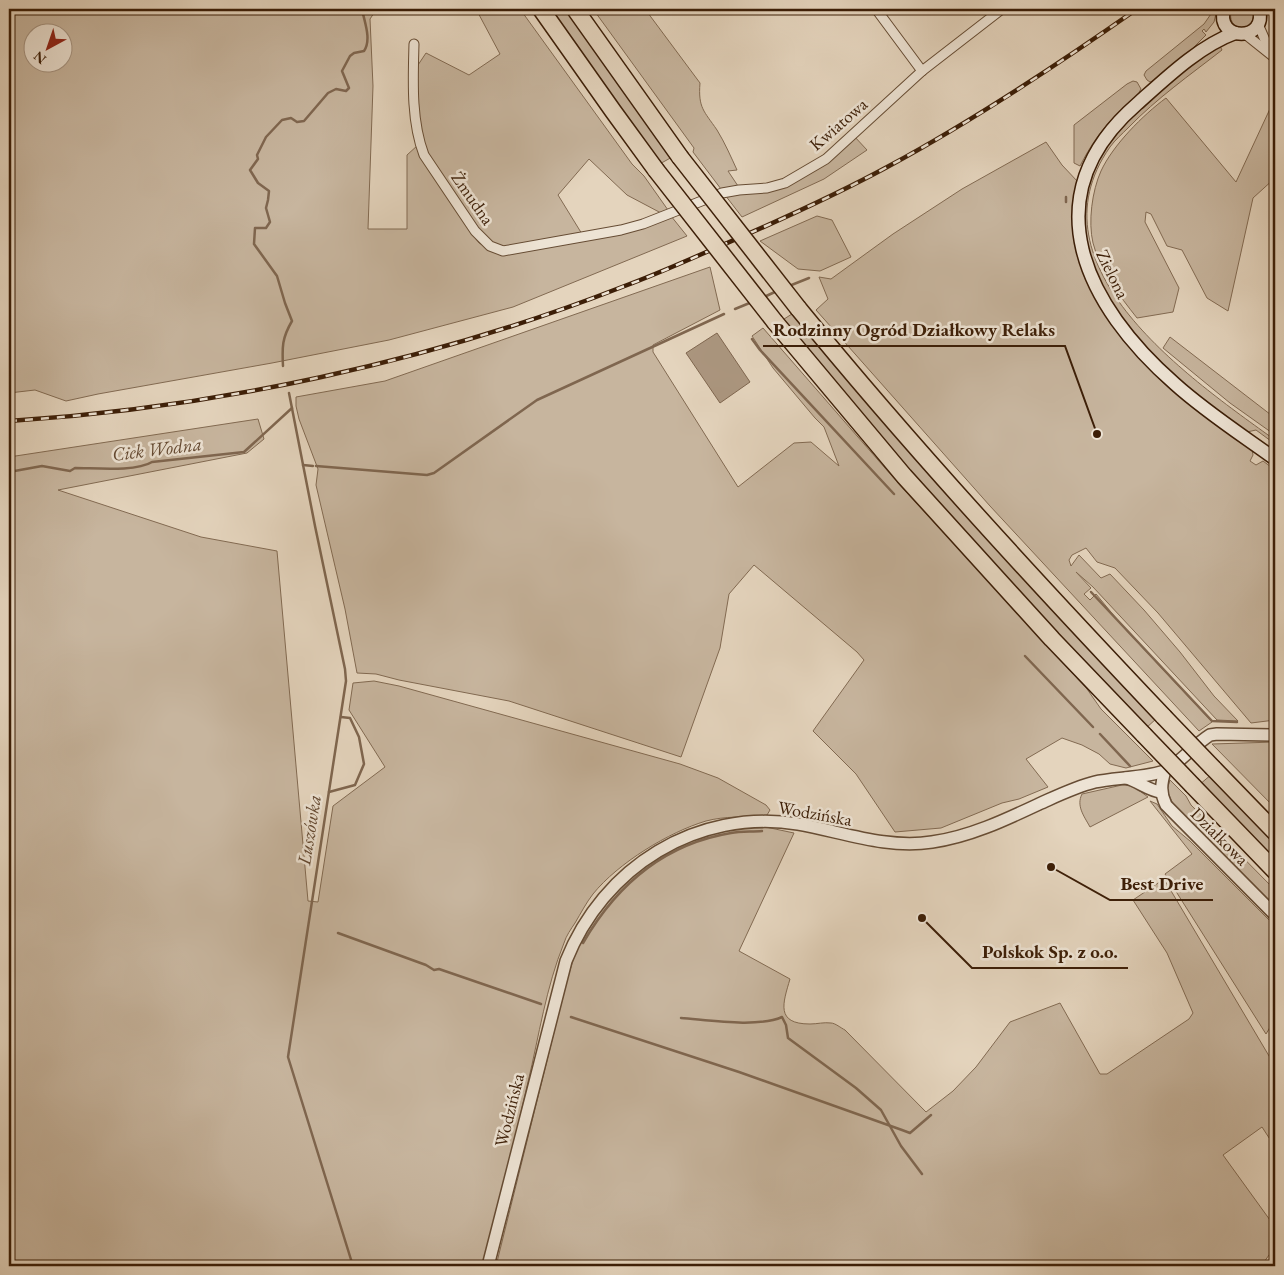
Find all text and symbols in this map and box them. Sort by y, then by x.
north arrow [22,22,72,72]
text: N [29,47,50,68]
street label: Kwiatowa [804,92,872,156]
street label: Żmudna [446,167,500,230]
street label: Zielona [1091,245,1135,303]
callout: Rodzinny Ogród Działkowy Relaks [763,312,1065,346]
text: Rodzinny Ogród Działkowy Relaks [773,317,1055,342]
water label: Ciek Wodna [111,431,203,467]
water label: Luszówka [291,793,327,868]
street label: Wodzińska [776,795,855,831]
street label: Działkowa [1186,802,1255,871]
callout: Best Drive [1110,866,1213,900]
text: Best Drive [1120,871,1204,896]
callout: Polskok Sp. z o.o. [972,934,1128,968]
text: Polskok Sp. z o.o. [982,939,1118,964]
street label: Wodzińska [489,1070,529,1149]

